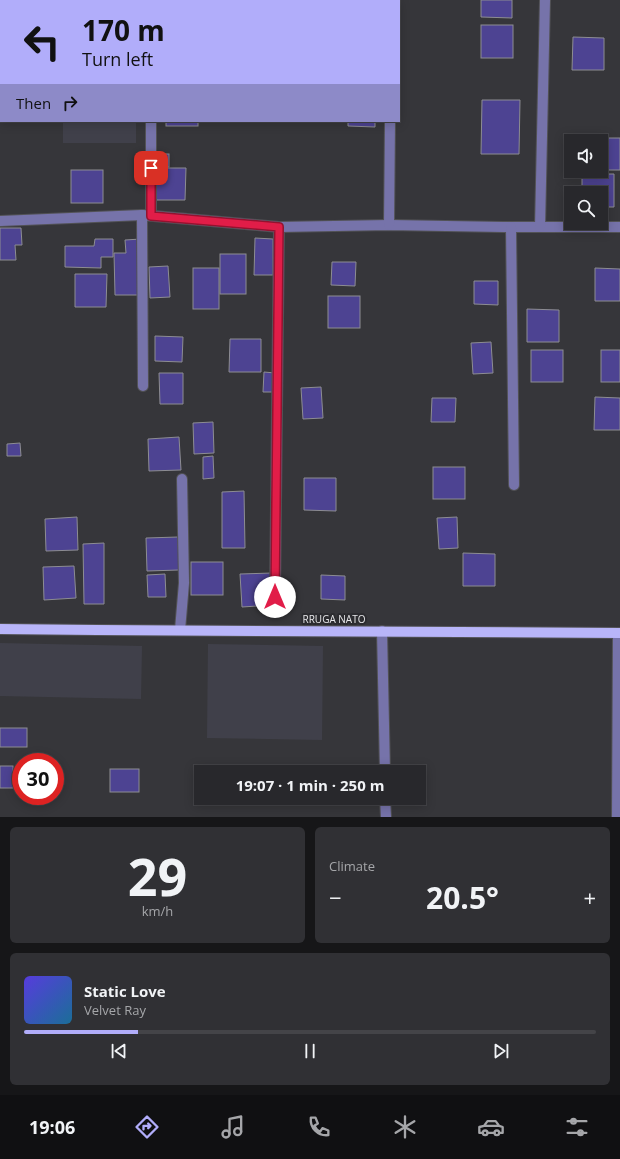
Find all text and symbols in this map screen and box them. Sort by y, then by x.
text: 170 m [82,11,165,49]
icon: left [16,16,68,68]
text: Turn left [82,47,153,71]
icon: right [59,92,81,114]
text: Then [16,93,51,113]
map controls [564,134,608,230]
button: sound [564,134,608,178]
pin [134,151,168,185]
icon: arrive [140,157,162,179]
button: search [564,186,608,230]
position arrow [254,576,296,618]
street label: RRUGA NATO [303,612,366,626]
speed limit sign: 30 [12,753,64,805]
text: 19:07 · 1 min · 250 m [236,775,384,795]
text: 29 [128,840,187,911]
text: Climate [329,857,375,875]
text: 20.5° [426,877,499,918]
text: − [329,882,342,912]
text: + [583,882,596,912]
text: km/h [142,902,173,920]
text: Static Love [84,981,166,1001]
text: Velvet Ray [84,1001,146,1019]
icon: previous [108,1040,130,1062]
icon: pause [299,1040,321,1062]
icon: next [490,1040,512,1062]
icon: directions [133,1113,161,1141]
icon: music [219,1113,247,1141]
icon: phone [305,1113,333,1141]
icon: climate [391,1113,419,1141]
icon: car [477,1113,505,1141]
icon: filters [563,1113,591,1141]
text: 19:06 [29,1115,75,1139]

